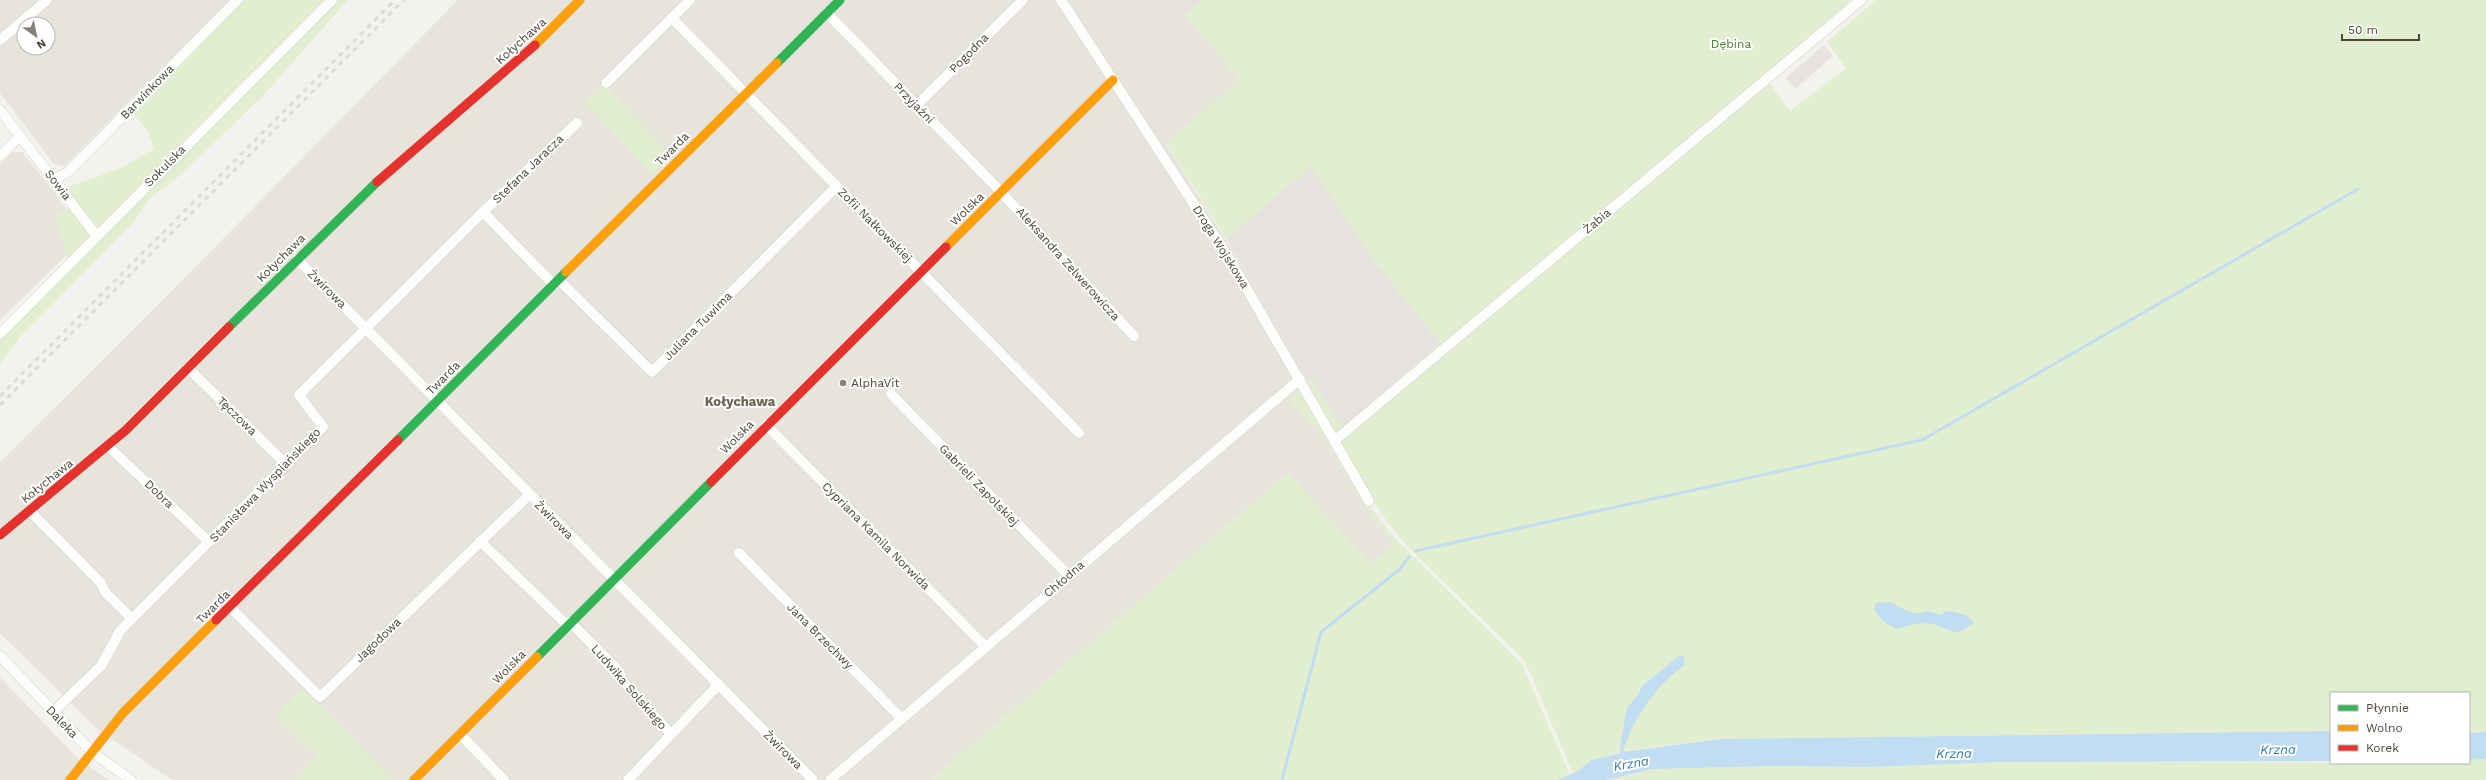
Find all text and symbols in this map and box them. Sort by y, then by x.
street label: Kołychawa [493,15,549,67]
north arrow [16,16,56,56]
scale bar [2342,16,2419,42]
text: 50 m [2348,23,2378,37]
street label: Pogodna [946,30,992,76]
text: N [34,36,48,52]
park label: Dębina [1711,37,1751,51]
street label: Barwinkowa [117,62,177,122]
street label: Przyjaźni [891,79,937,127]
street label: Twarda [652,129,692,169]
street label: Stefana Jaracza [490,131,567,206]
street label: Sokulska [141,142,189,190]
street label: Sowia [42,167,74,203]
street label: Zofii Nałkowskiej [835,185,915,265]
street label: Wolska [947,189,987,229]
street label: Droga Wojskowa [1190,203,1252,291]
street label: Aleksandra Zelwerowicza [1013,204,1123,324]
street label: Żabia [1580,205,1614,237]
street label: Kołychawa [254,231,308,285]
street label: Żwirowa [305,267,349,311]
street label: Juliana Tuwima [661,289,735,363]
street label: Twarda [423,358,463,398]
place label: AlphaVit [851,376,900,390]
marker: AlphaVit [838,378,848,388]
street label: Tęczowa [214,394,260,438]
district label: Kołychawa [705,394,776,409]
street label: Wolska [717,417,757,457]
street label: Stanisława Wyspiańskiego [207,425,323,545]
street label: Gabrieli Zapolskiej [936,441,1022,529]
street label: Kołychawa [18,456,76,506]
street label: Dobra [142,477,177,511]
street label: Cypriana Kamila Norwida [819,479,933,593]
street label: Żwirowa [532,498,576,542]
street label: Chłodna [1041,557,1087,600]
street label: Twarda [193,587,233,627]
street label: Jana Brzechwy [784,600,857,673]
street label: Jagodowa [352,615,404,665]
street label: Ludwika Solskiego [588,642,670,732]
street label: Wolska [489,647,529,687]
legend [2330,692,2470,764]
text: Płynnie [2366,701,2409,715]
street label: Daleka [43,703,81,741]
text: Wolno [2366,721,2403,735]
street label: Żwirowa [761,728,805,772]
text: Korek [2366,741,2399,755]
water label: Krzna [2260,742,2296,757]
water label: Krzna [1936,746,1972,761]
water label: Krzna [1612,753,1650,774]

